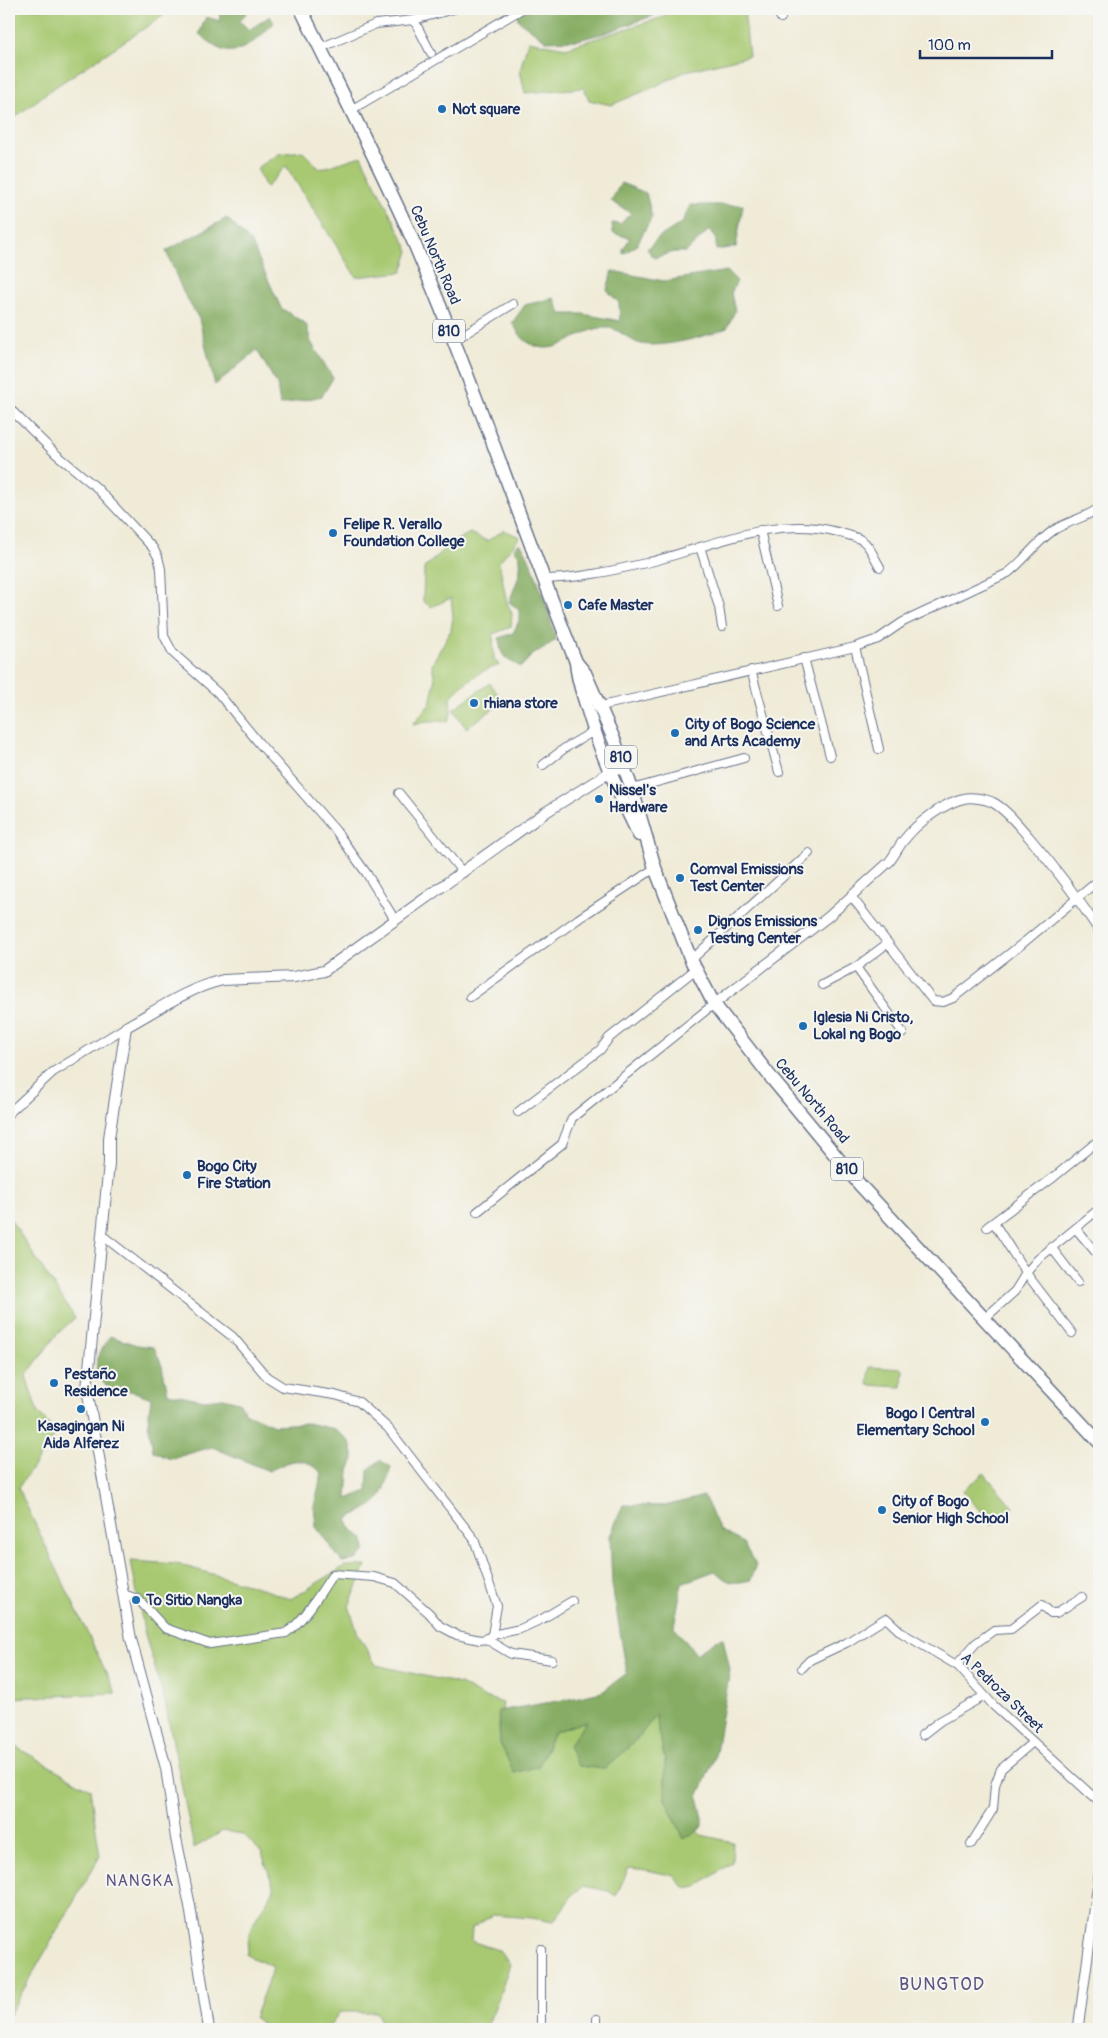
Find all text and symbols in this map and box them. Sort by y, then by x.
scale bar [920,28,1053,60]
text: 100 m [928,36,971,55]
place label: Not square [452,100,521,119]
marker: Not square [436,103,448,115]
street label: Cebu North Road [406,203,464,307]
road number: 810 [433,320,465,342]
place label: Felipe R. Verallo Foundation College [343,515,465,551]
marker: Felipe R. Verallo Foundation College [327,527,339,539]
place label: Cafe Master [578,596,654,615]
marker: Cafe Master [562,599,574,611]
place label: rhiana store [484,694,558,713]
marker: rhiana store [468,697,480,709]
place label: City of Bogo Science and Arts Academy [685,715,816,751]
marker: City of Bogo Science and Arts Academy [669,727,681,739]
road number: 810 [605,746,637,769]
place label: Nissel's Hardware [609,781,668,817]
marker: Nissel's Hardware [593,793,605,805]
place label: Comval Emissions Test Center [689,860,804,896]
marker: Comval Emissions Test Center [674,872,686,884]
place label: Dignos Emissions Testing Center [707,912,817,948]
marker: Dignos Emissions Testing Center [692,924,704,936]
place label: Iglesia Ni Cristo, Lokal ng Bogo [813,1008,913,1044]
marker: Iglesia Ni Cristo, Lokal ng Bogo [797,1020,809,1032]
street label: Cebu North Road [771,1054,853,1148]
place label: Bogo City Fire Station [197,1157,271,1193]
road number: 810 [831,1158,863,1180]
marker: Bogo City Fire Station [181,1169,193,1181]
place label: Pestaño Residence [64,1365,128,1401]
marker: Pestaño Residence [48,1377,60,1389]
marker: Kasagingan Ni Aida Alferez [75,1403,87,1415]
place label: Bogo I Central Elementary School [857,1404,975,1440]
marker: Bogo I Central Elementary School [979,1416,991,1428]
place label: Kasagingan Ni Aida Alferez [38,1417,125,1453]
place label: City of Bogo Senior High School [892,1492,1009,1528]
marker: City of Bogo Senior High School [876,1504,888,1516]
place label: To Sitio Nangka [145,1591,242,1610]
marker: To Sitio Nangka [130,1594,142,1606]
street label: A Pedroza Street [957,1649,1048,1738]
district label: NANGKA [106,1871,174,1891]
district label: BUNGTOD [899,1973,985,1996]

